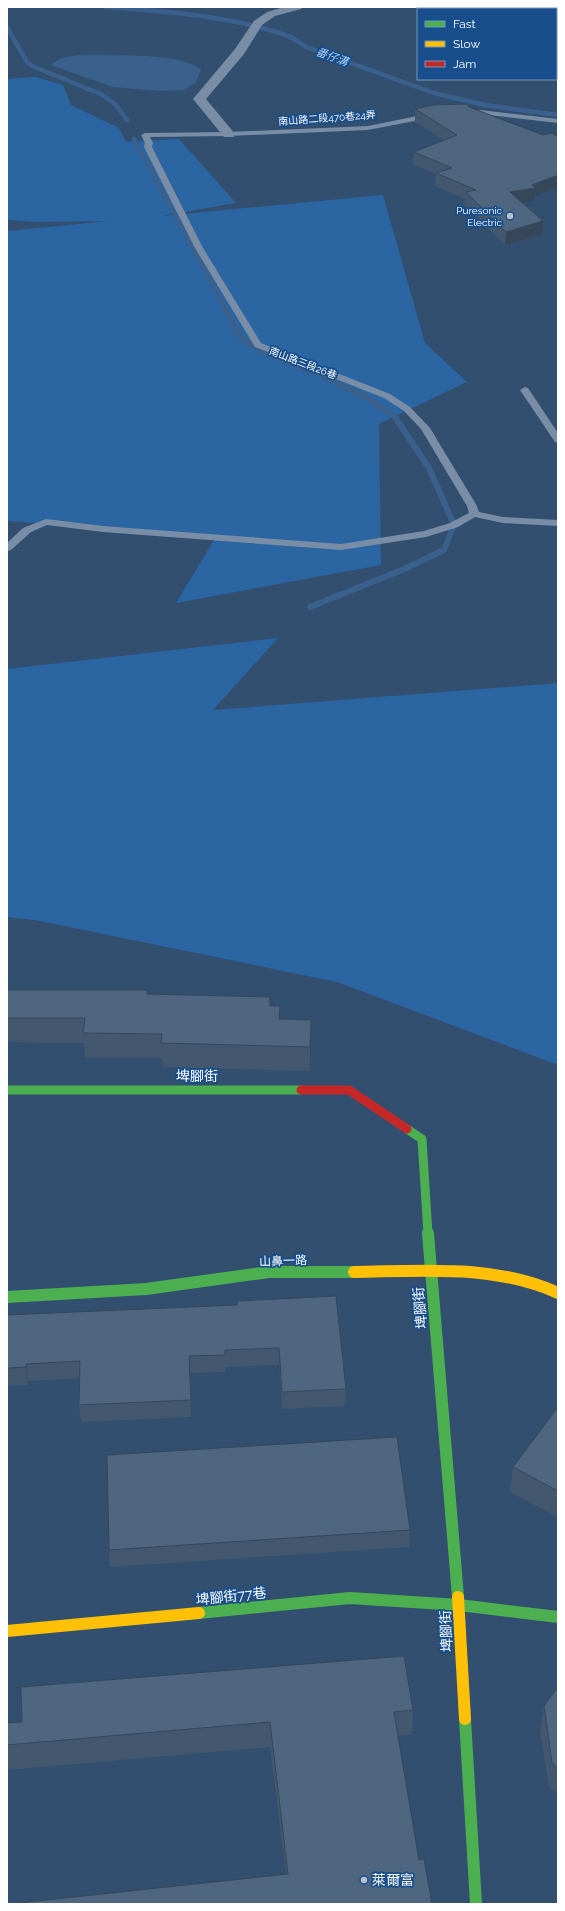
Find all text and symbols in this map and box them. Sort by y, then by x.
legend [417,8,557,80]
text: Fast [453,17,476,31]
text: Slow [453,37,480,51]
water label: 番仔溝 [314,45,352,69]
text: Jam [453,57,476,71]
street label: 南山路二段470巷24弄 [278,109,376,127]
place label: Puresonic Electric [456,205,503,228]
marker: Puresonic Electric [505,211,515,221]
street label: 南山路三段26巷 [268,345,338,381]
street label: 埤腳街 [176,1068,218,1084]
street label: 山鼻一路 [259,1253,307,1269]
street label: 埤腳街 [410,1286,430,1330]
street label: 埤腳街77巷 [195,1584,267,1608]
street label: 埤腳街 [437,1610,455,1652]
place label: 萊爾富 [372,1872,414,1888]
marker: 萊爾富 [359,1875,369,1885]

